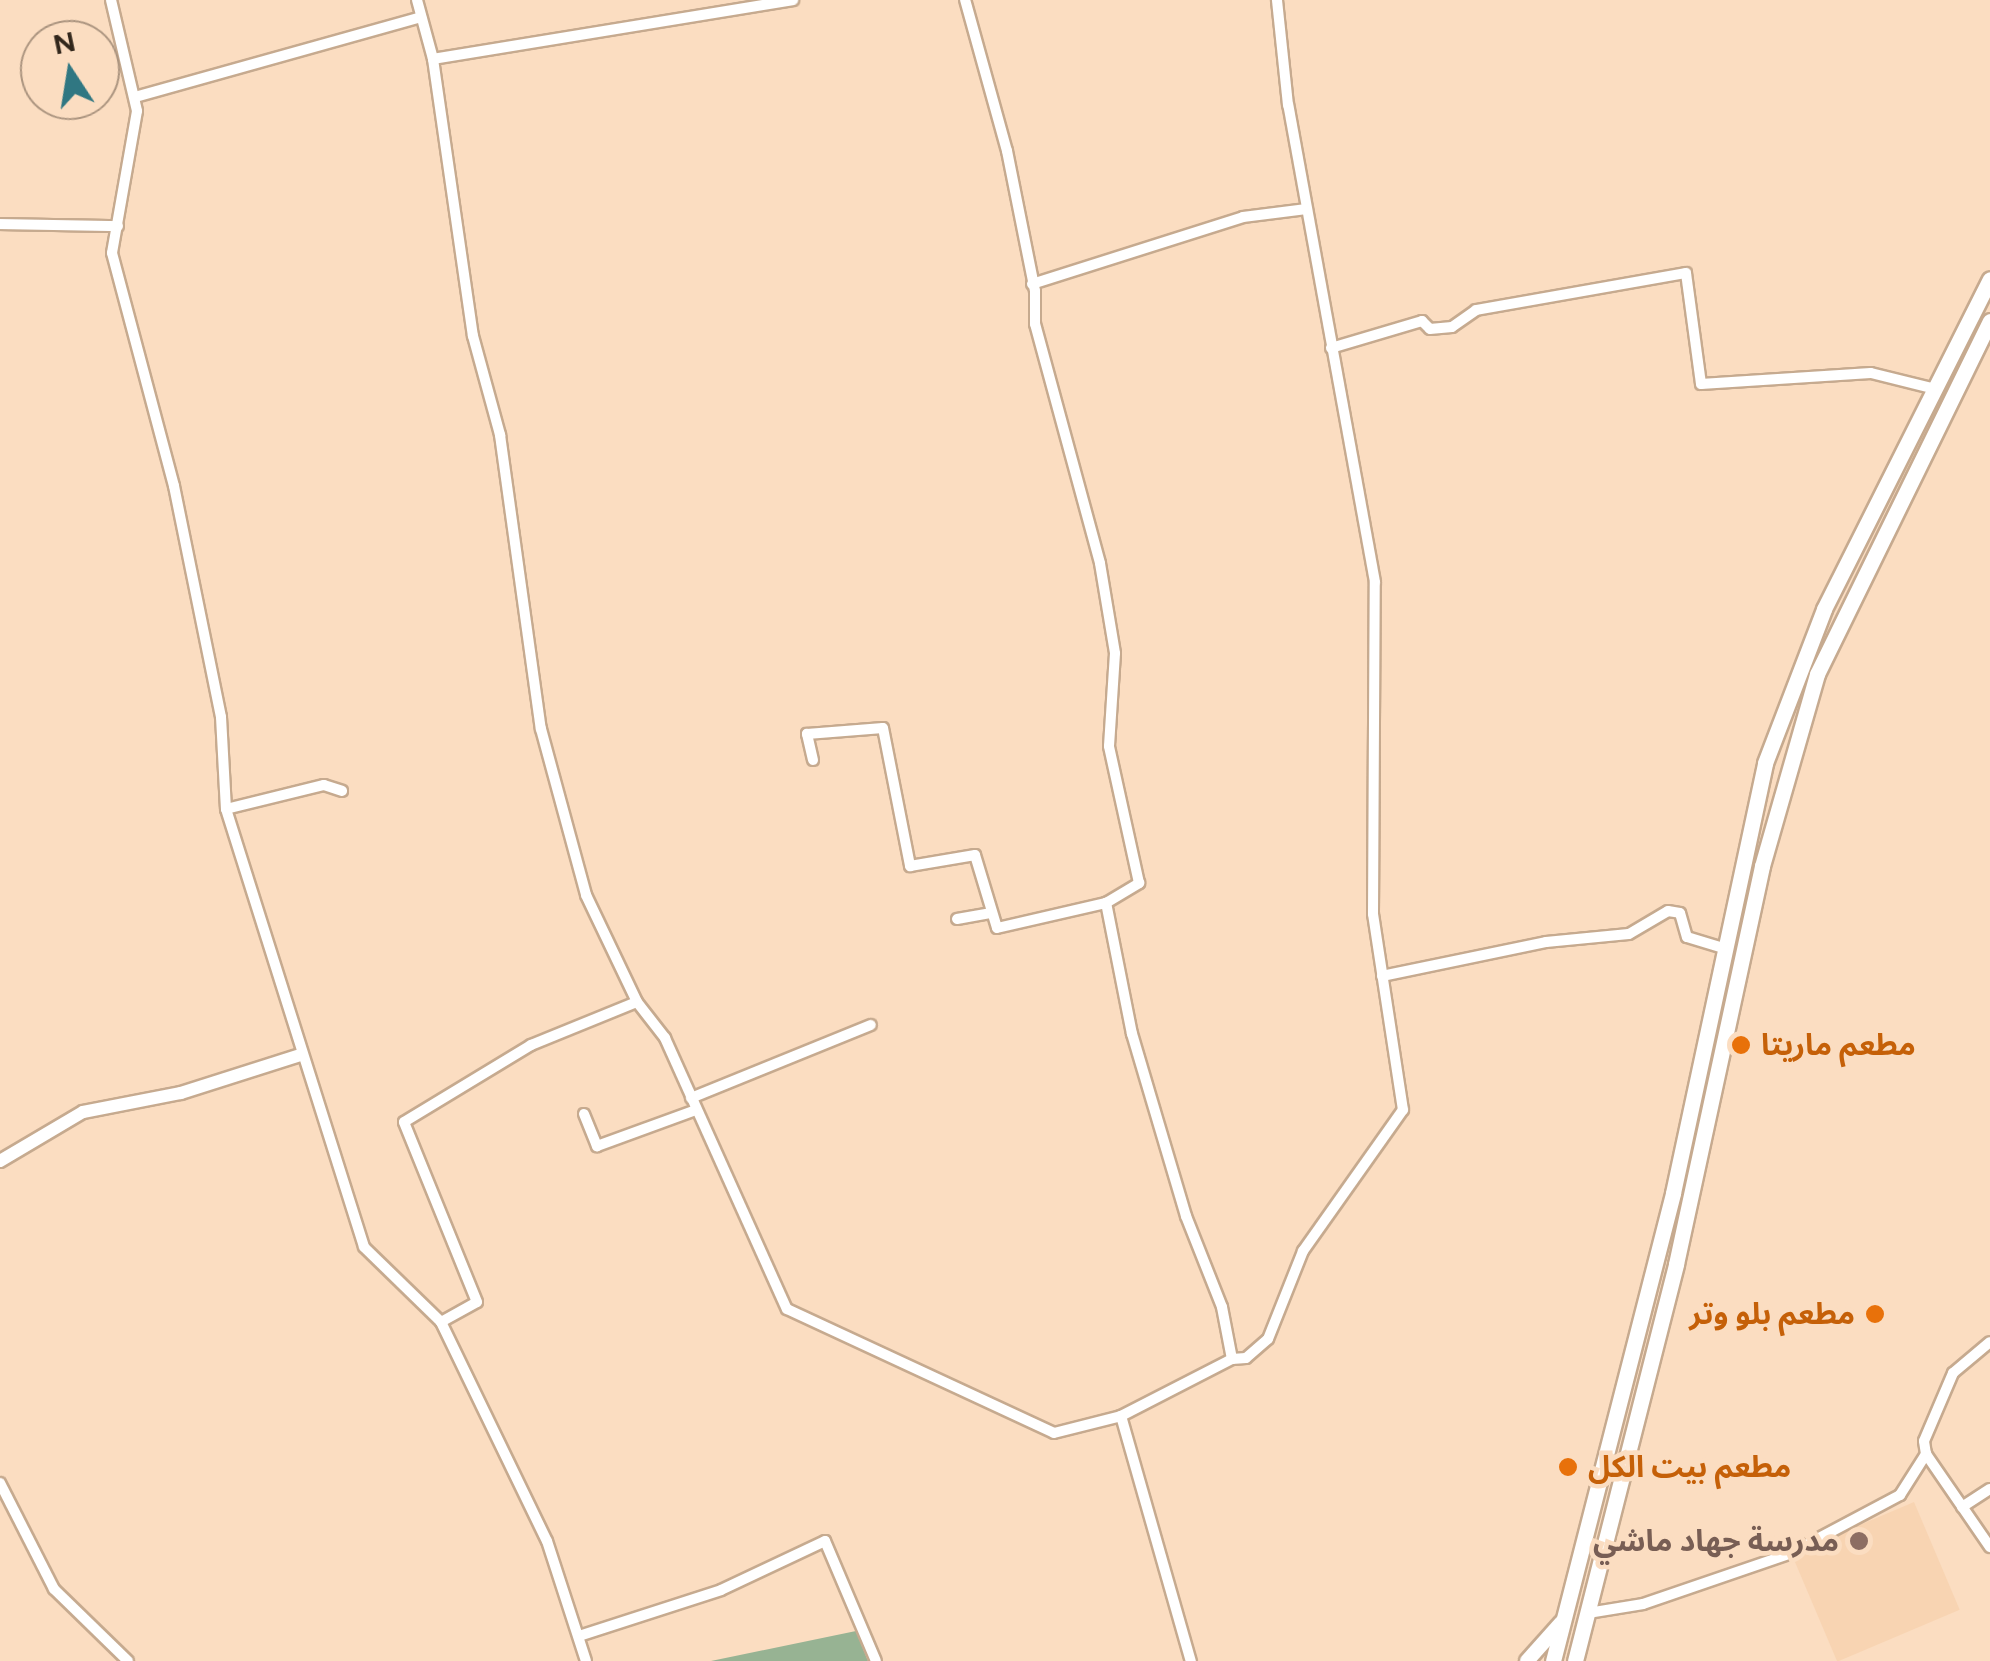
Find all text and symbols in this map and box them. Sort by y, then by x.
north arrow [20,20,120,120]
text: N [50,24,78,61]
place label: مطعم ماريتا [1761,1027,1916,1063]
marker: مطعم ماريتا [1730,1034,1752,1056]
place label: مطعم بلو وتر [1689,1296,1855,1332]
marker: مطعم بلو وتر [1864,1303,1886,1325]
place label: مطعم بيت الكل [1588,1449,1791,1485]
marker: مطعم بيت الكل [1557,1456,1579,1478]
place label: مدرسة جهاد ماشي [1593,1523,1839,1559]
marker: مدرسة جهاد ماشي [1848,1530,1870,1552]

